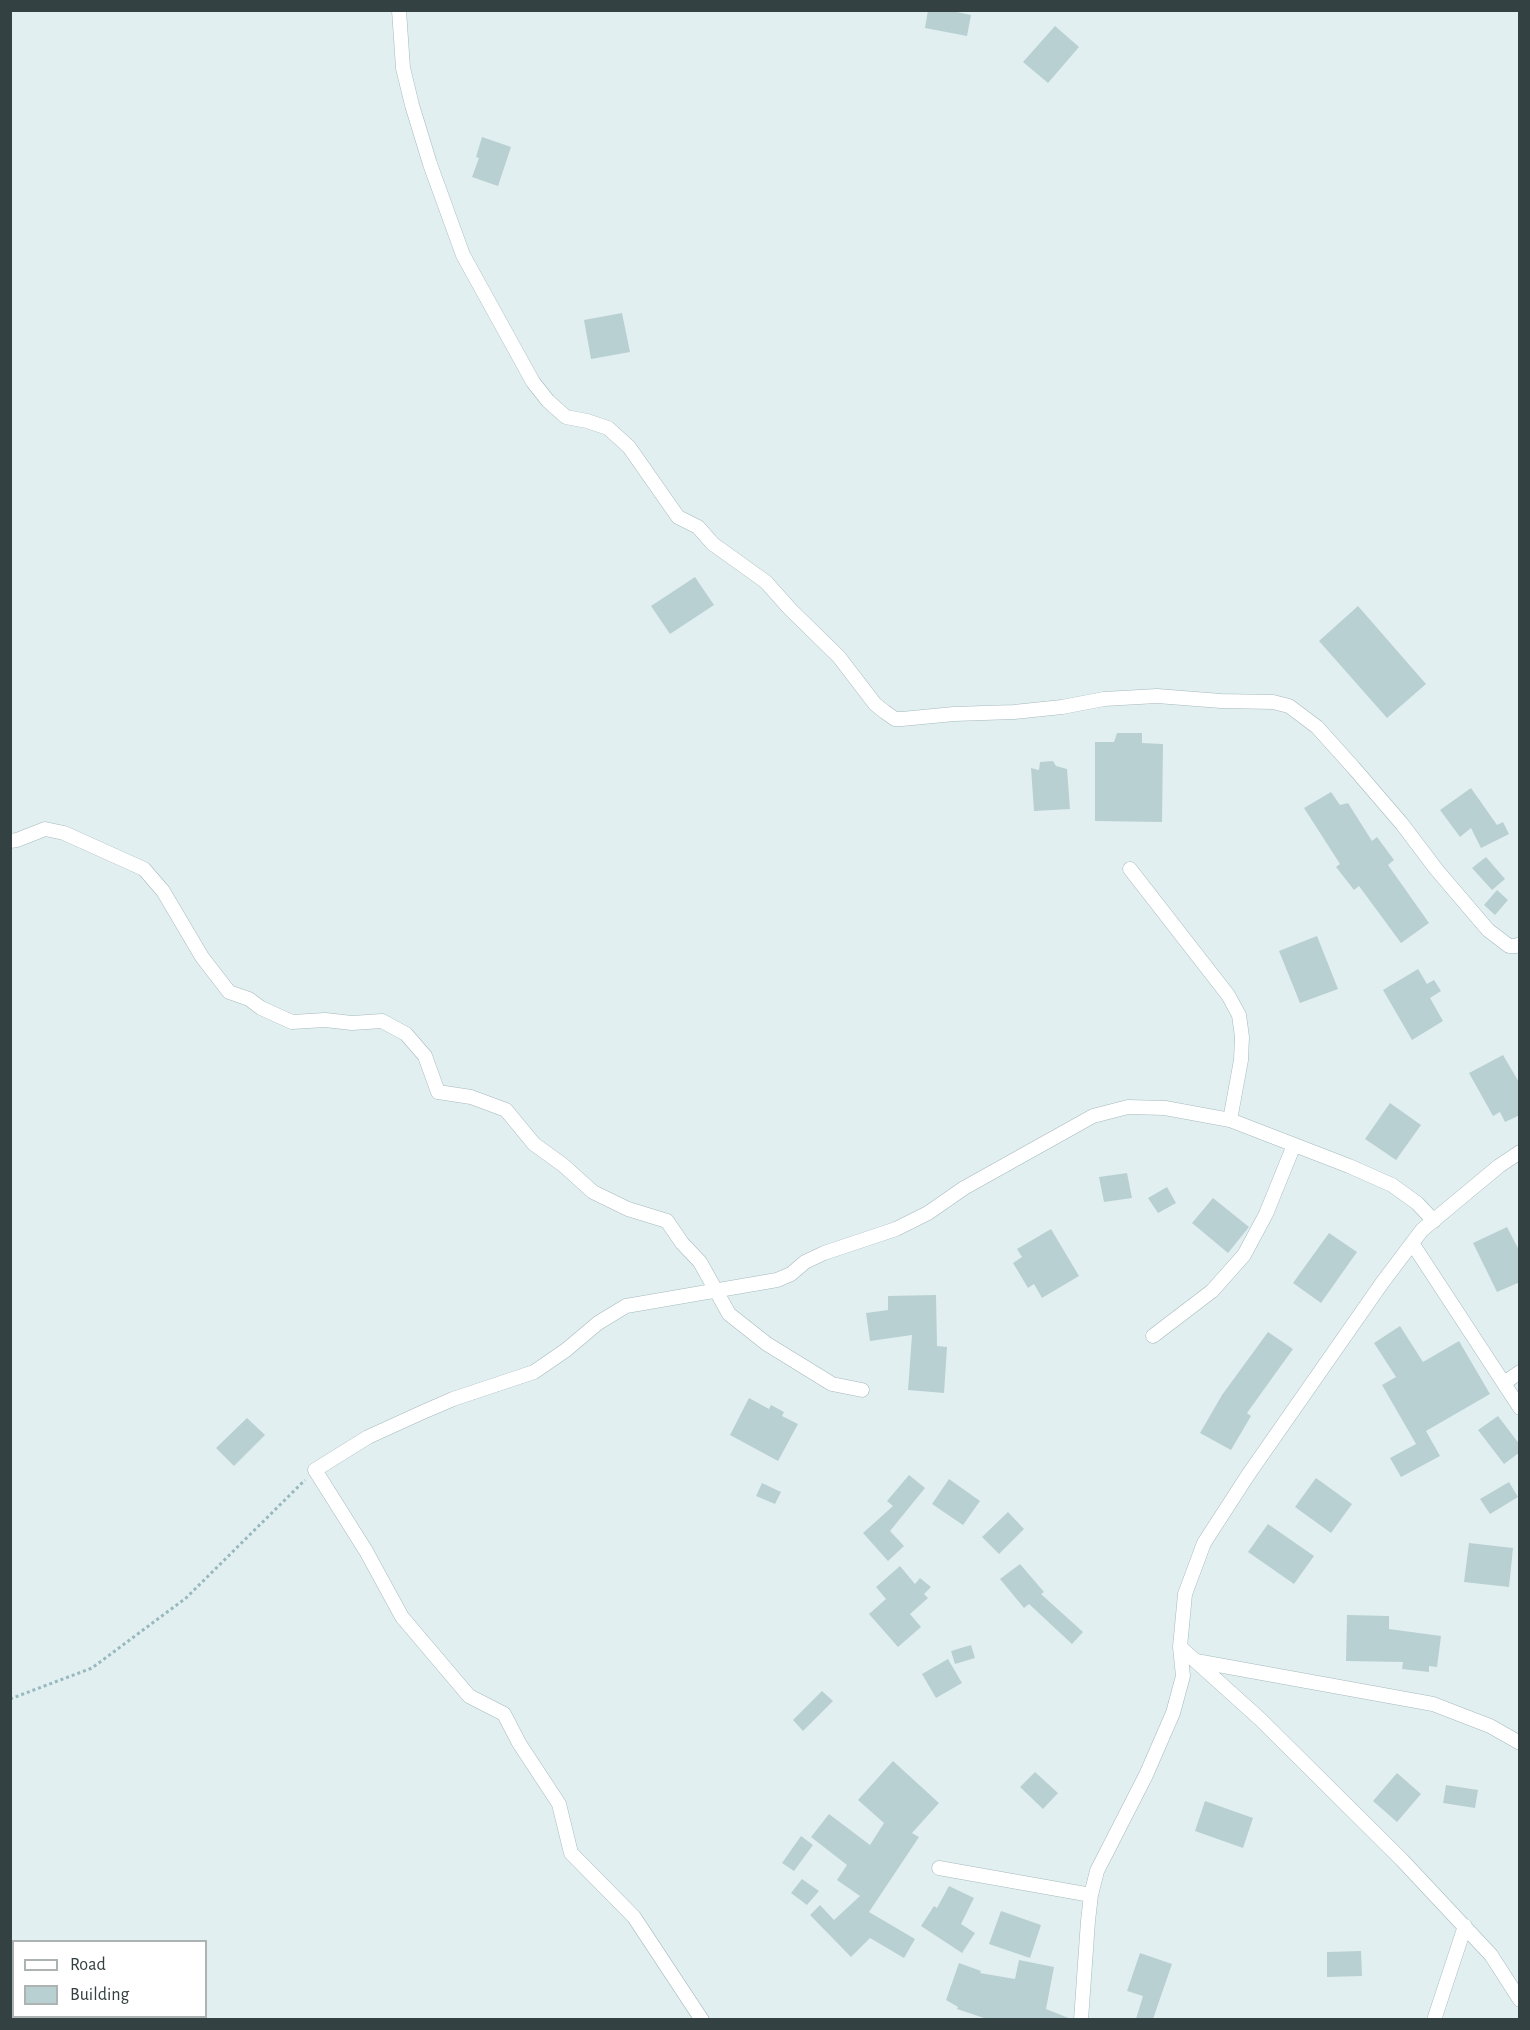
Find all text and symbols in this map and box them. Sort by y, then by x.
legend [12,1940,207,2018]
text: Road [70,1956,106,1974]
text: Building [70,1986,129,2004]

